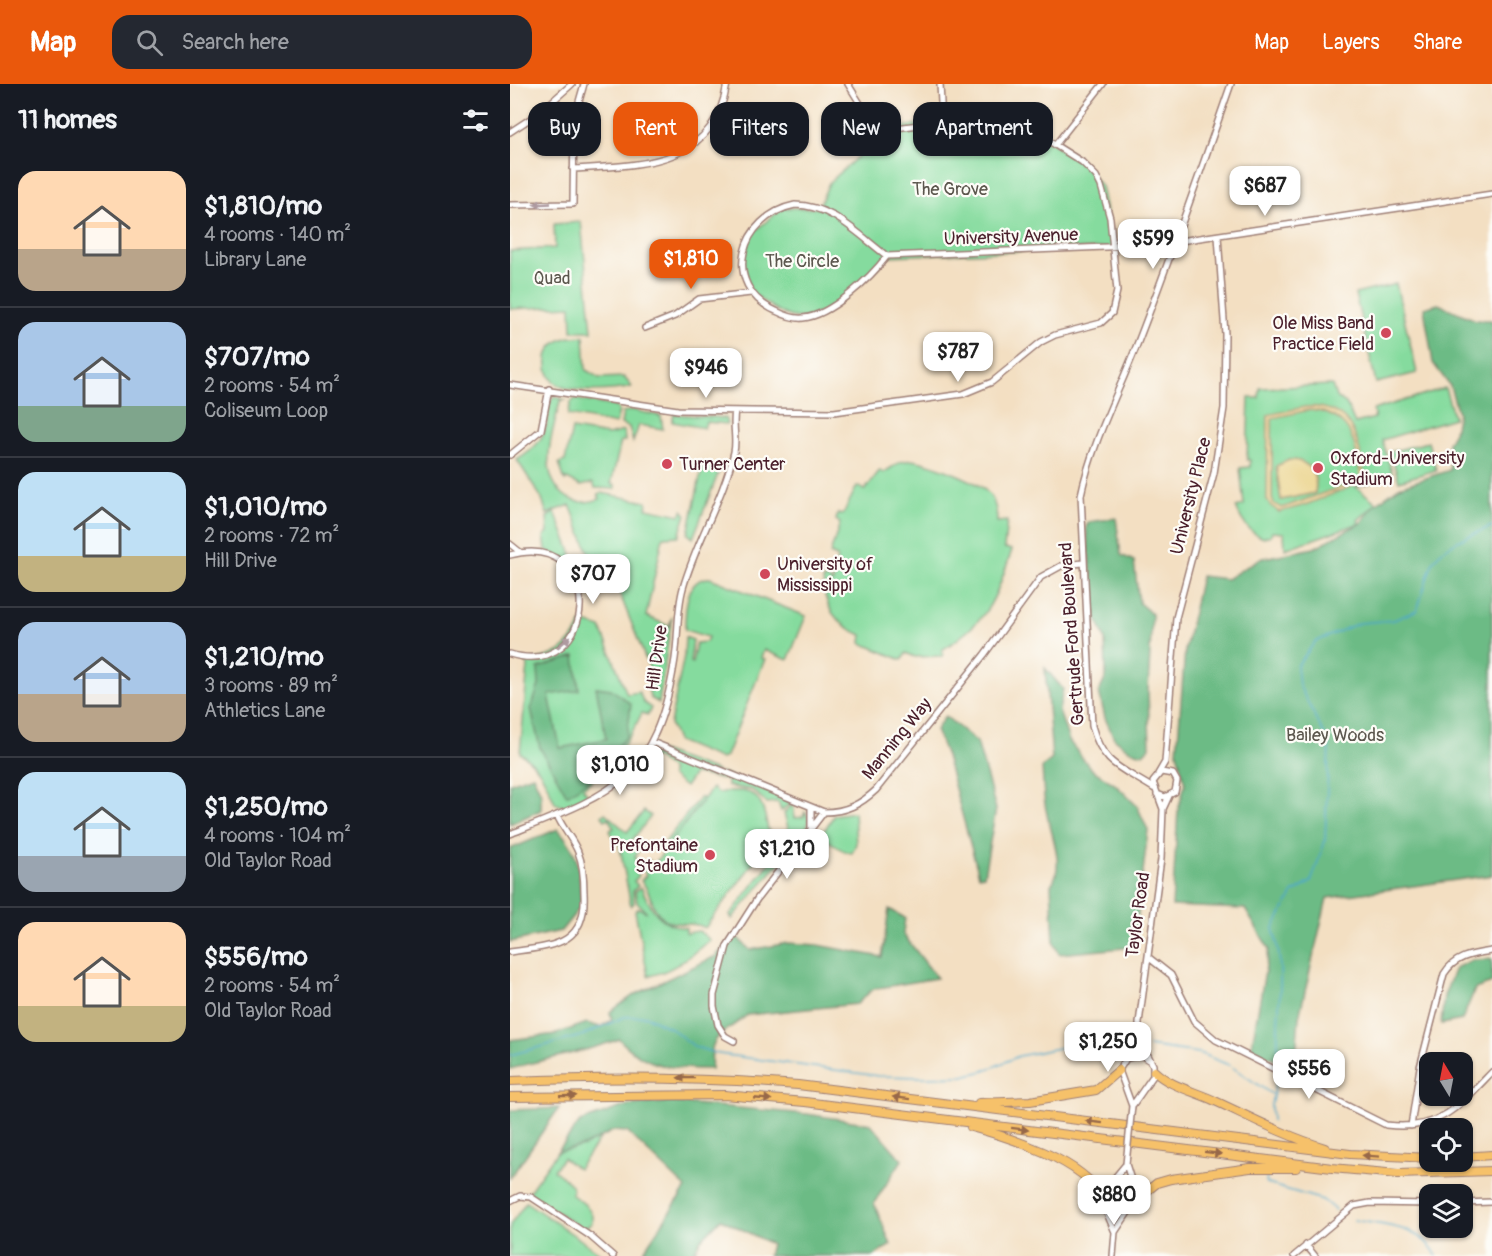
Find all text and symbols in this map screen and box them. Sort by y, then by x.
search box [112,15,532,69]
text: Map [30,25,76,60]
icon: search [133,26,166,59]
text: Search here [181,28,289,56]
text: Map [1254,29,1289,56]
text: Layers [1322,29,1380,56]
text: Share [1413,29,1462,56]
chip: Buy [528,102,601,156]
chip: Rent [613,102,698,156]
chip: Filters [710,102,809,156]
chip: New [821,102,901,156]
chip: Apartment [913,102,1053,156]
text: 11 homes [18,104,117,136]
icon: filters [459,104,492,137]
pin: $687 [1229,166,1301,217]
text: $687 [1243,173,1287,198]
park label: The Grove [912,178,988,201]
text: $1,810/mo [204,190,322,222]
icon: home [66,195,138,267]
one-way arrow [532,199,551,208]
pin: $599 [1117,219,1189,270]
text: 4 rooms · 140 m² [204,222,351,247]
street label: University Avenue [943,223,1079,251]
text: $599 [1132,226,1174,251]
pin: $1,810 [642,239,740,290]
text: $1,810 [663,246,719,271]
text: Library Lane [204,247,306,272]
park label: The Circle [765,250,839,273]
park label: Quad [533,267,571,290]
place label: Ole Miss Band Practice Field [1272,312,1374,356]
marker: Ole Miss Band Practice Field [1379,326,1393,340]
pin: $787 [922,332,994,383]
text: $787 [937,339,979,364]
text: $707/mo [204,341,310,373]
icon: home [66,346,138,418]
pin: $946 [670,348,742,399]
text: $946 [684,355,728,380]
text: 2 rooms · 54 m² [204,373,340,398]
text: Coliseum Loop [204,398,328,423]
street label: University Place [1165,435,1217,557]
place label: Oxford-University Stadium [1330,447,1465,491]
place label: Turner Center [679,453,786,476]
marker: Turner Center [660,457,674,471]
marker: Oxford-University Stadium [1311,461,1325,475]
text: $1,010/mo [204,491,327,523]
icon: home [66,496,138,568]
text: 2 rooms · 72 m² [204,523,339,548]
street label: Gertrude Ford Boulevard [1054,542,1090,726]
text: Hill Drive [204,548,277,573]
place label: University of Mississippi [777,553,874,597]
pin: $707 [557,554,629,605]
text: $707 [570,561,616,586]
marker: University of Mississippi [758,567,772,581]
street label: Hill Drive [641,624,673,692]
one-way arrow [556,636,571,649]
text: $1,210/mo [204,641,324,673]
icon: home [66,646,138,718]
text: 3 rooms · 89 m² [204,673,338,698]
street label: Manning Way [857,693,937,785]
text: Athletics Lane [204,698,325,723]
park label: Bailey Woods [1286,724,1384,747]
pin: $1,010 [571,745,669,796]
text: $1,010 [591,752,649,777]
text: $1,250/mo [204,791,328,823]
icon: home [66,796,138,868]
text: 4 rooms · 104 m² [204,823,351,848]
pin: $1,210 [738,829,836,880]
place label: Prefontaine Stadium [610,834,698,878]
text: $1,210 [759,836,815,861]
text: Old Taylor Road [204,848,332,873]
marker: Prefontaine Stadium [703,848,717,862]
street label: Taylor Road [1121,871,1155,959]
text: $556/mo [204,941,308,973]
icon: home [66,946,138,1018]
text: 2 rooms · 54 m² [204,973,340,998]
text: Old Taylor Road [204,998,332,1023]
pin: $1,250 [1059,1022,1157,1073]
text: $1,250 [1078,1029,1138,1054]
pin: $556 [1273,1049,1345,1100]
north arrow [1419,1052,1473,1106]
map controls [1419,1052,1473,1238]
text: $556 [1287,1056,1331,1081]
one-way arrow [676,1073,695,1083]
one-way arrow [559,1091,578,1100]
one-way arrow [891,1093,910,1102]
one-way arrow [754,1094,773,1103]
one-way arrow [1085,1117,1104,1127]
button: locate [1419,1118,1473,1172]
one-way arrow [1010,1124,1029,1133]
one-way arrow [1204,1148,1223,1158]
one-way arrow [1362,1151,1381,1161]
pin: $880 [1078,1175,1150,1226]
text: $880 [1092,1182,1136,1207]
button: layers [1419,1184,1473,1238]

